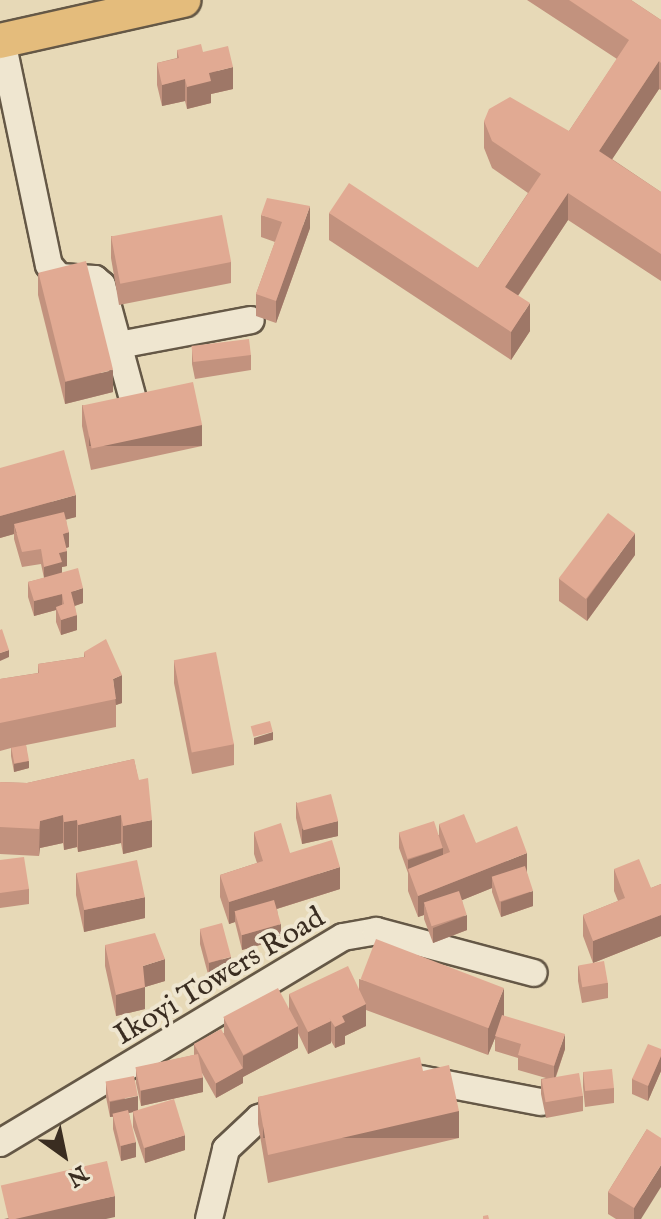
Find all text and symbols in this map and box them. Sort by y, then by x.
street label: Ikoyi Towers Road [109,900,331,1054]
north arrow [24,1115,104,1195]
text: N [61,1158,93,1192]

